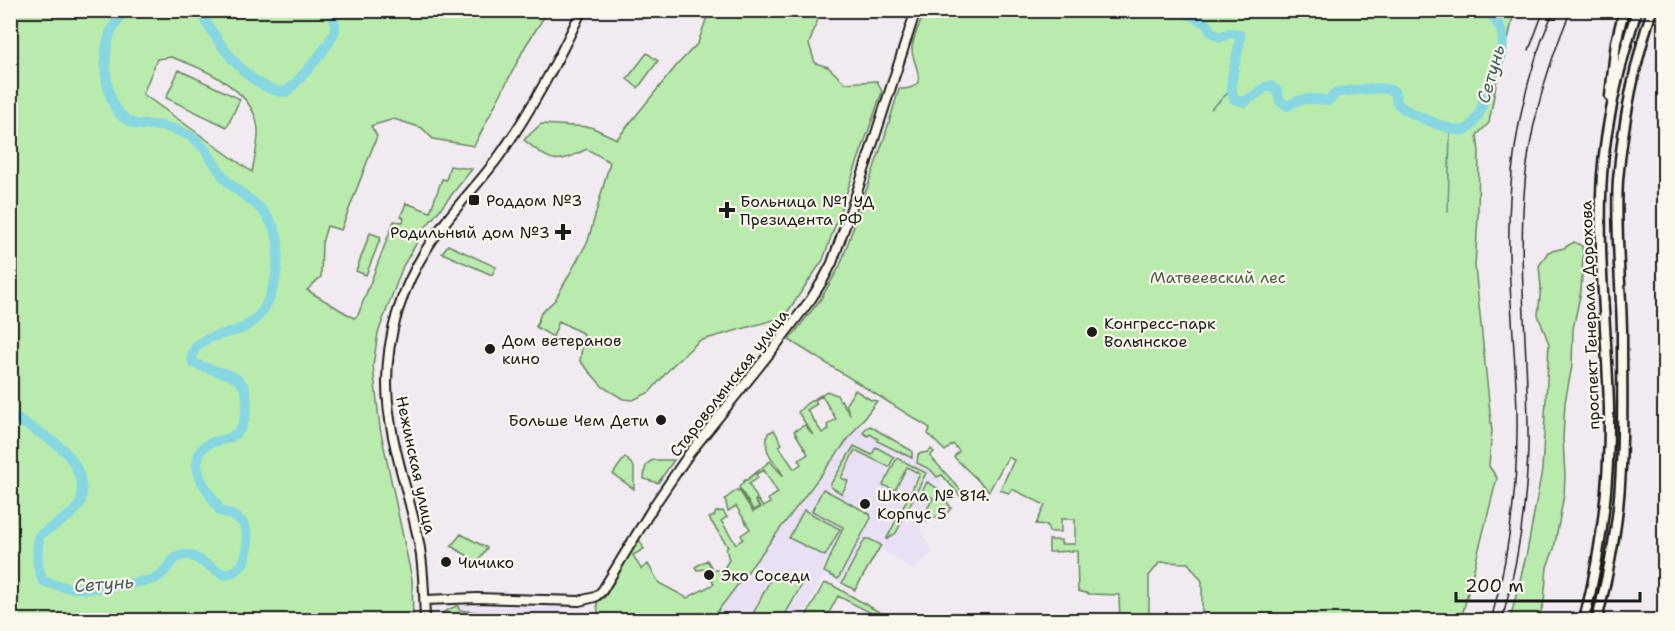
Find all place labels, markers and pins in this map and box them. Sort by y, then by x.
place label: Роддом №3 [486,190,582,211]
place label: Больница №1 УД Президента РФ [740,191,874,230]
marker: Роддом №3 [467,193,481,207]
marker: Больница №1 УД Президента РФ [718,201,736,219]
place label: Родильный дом №3 [390,222,550,243]
marker: Родильный дом №3 [554,223,572,241]
place label: Конгресс-парк Волынское [1104,313,1216,352]
marker: Конгресс-парк Волынское [1085,325,1099,339]
place label: Дом ветеранов кино [502,330,621,369]
marker: Дом ветеранов кино [483,342,497,356]
place label: Больше Чем Дети [508,410,649,431]
marker: Больше Чем Дети [654,413,668,427]
place label: Школа № 814. Корпус 5 [877,485,990,524]
marker: Школа № 814. Корпус 5 [858,497,872,511]
place label: Чичико [458,552,514,573]
marker: Чичико [439,555,453,569]
place label: Эко Соседи [721,565,810,586]
marker: Эко Соседи [702,568,716,582]

